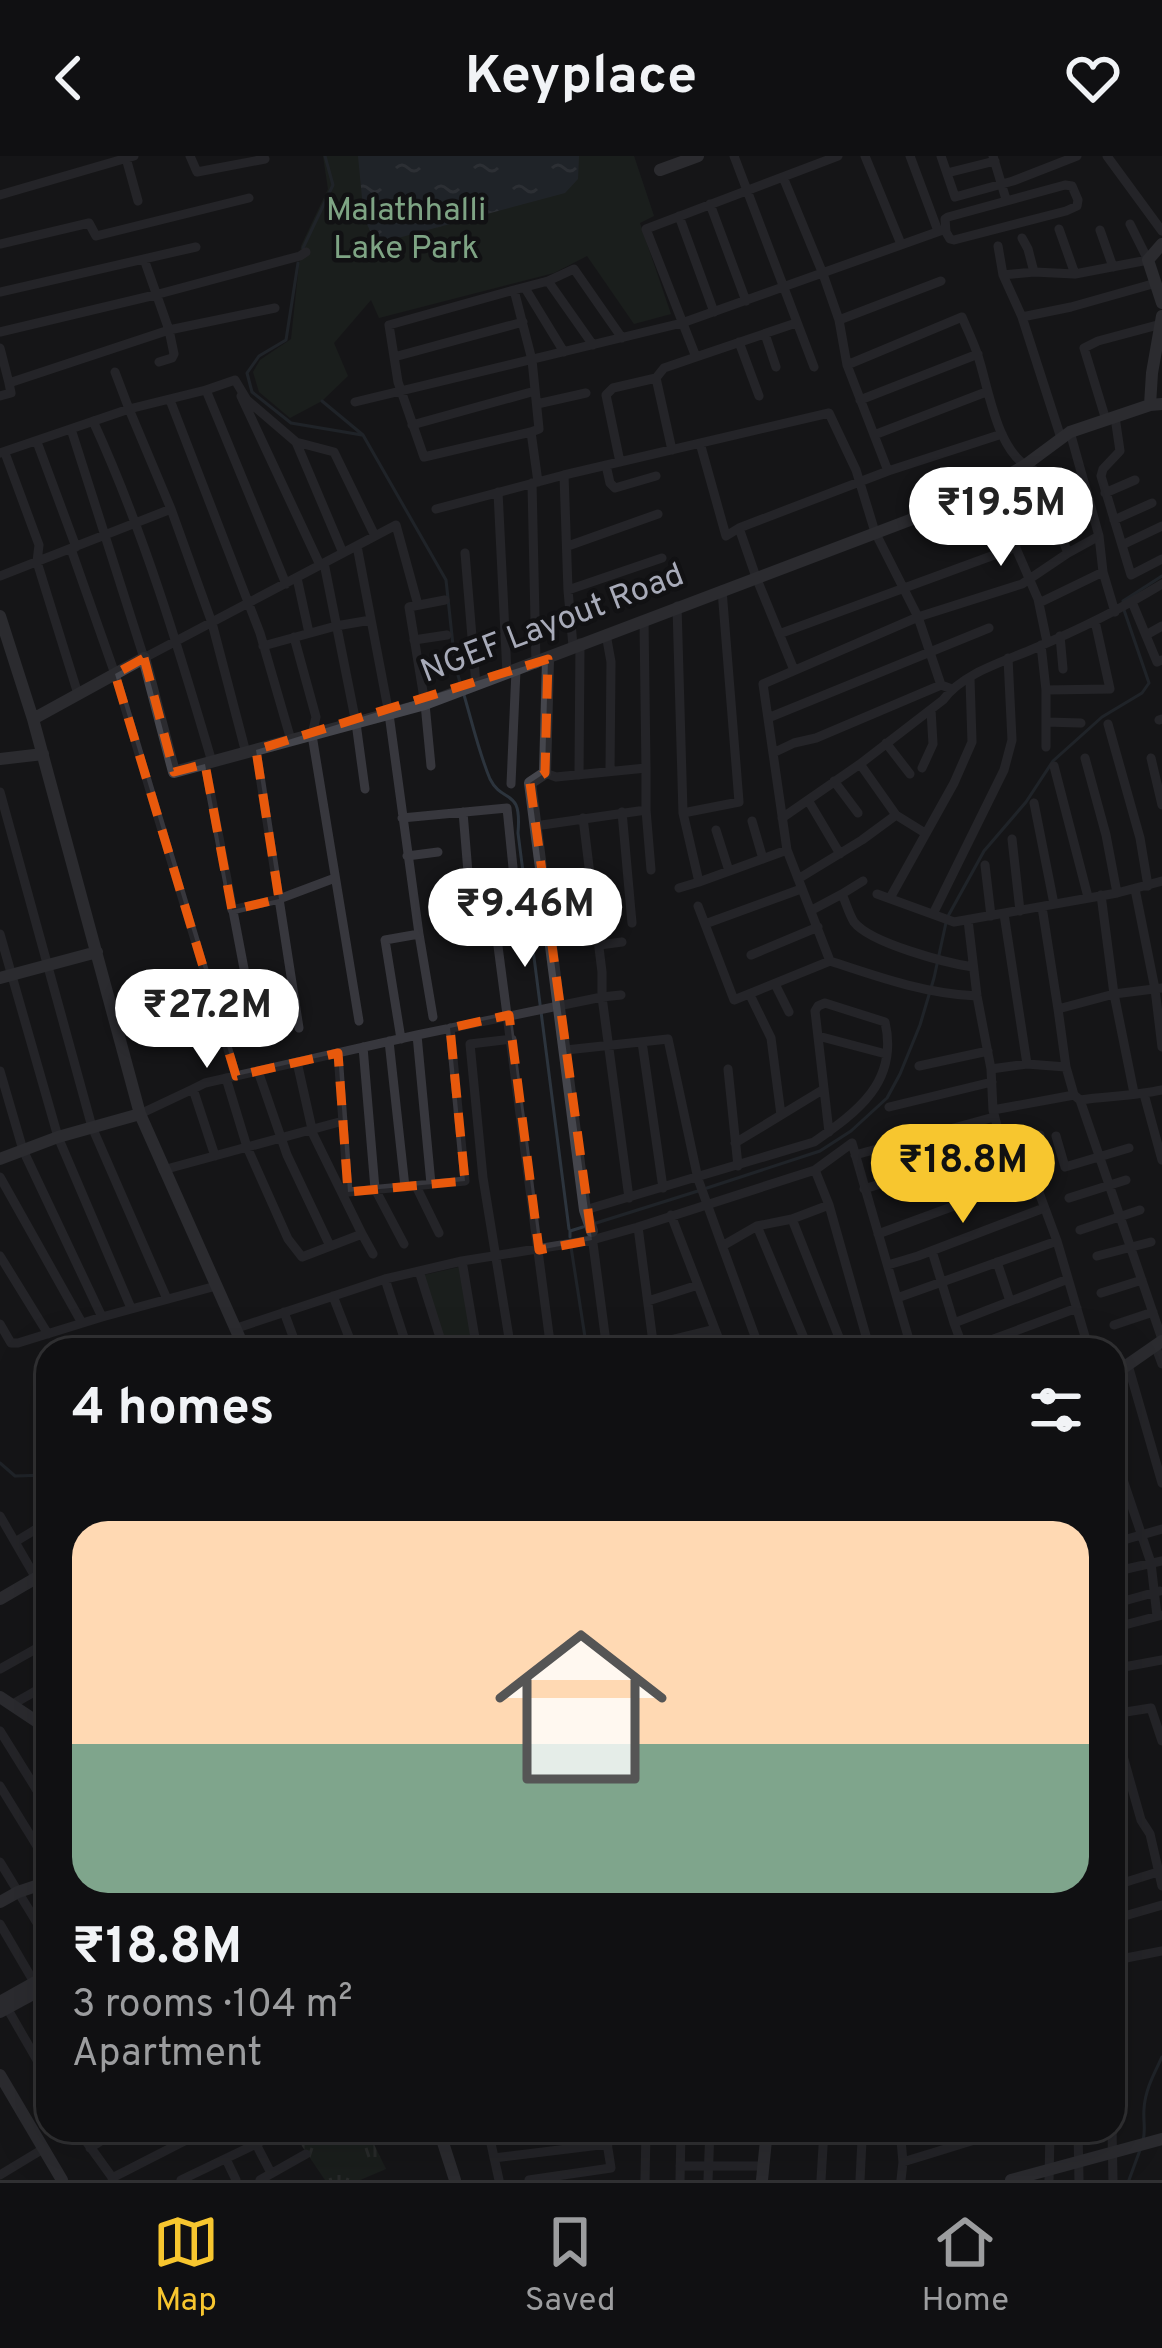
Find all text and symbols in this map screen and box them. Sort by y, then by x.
text: Keyplace [465,44,697,113]
icon: back [36,45,102,111]
icon: heart [1060,45,1126,111]
park label: Malathhalli Lake Park [326,191,486,271]
pin: ₹19.5M [903,467,1099,569]
text: ₹19.5M [936,481,1066,530]
street label: NGEF Layout Road [415,555,691,695]
pin: ₹9.46M [427,868,623,970]
text: ₹9.46M [455,882,595,931]
pin: ₹27.2M [109,969,305,1071]
text: ₹27.2M [142,983,272,1032]
pin: ₹18.8M [865,1124,1061,1226]
text: ₹18.8M [898,1138,1028,1187]
icon: filters [1023,1377,1089,1443]
text: 4 homes [72,1378,274,1443]
icon: home [473,1599,689,1815]
text: ₹18.8M [72,1917,242,1982]
text: 3 rooms · 104 m² [72,1982,353,2031]
text: Apartment [72,2031,262,2080]
tab: Map [153,2209,219,2323]
tab: Saved [525,2209,616,2323]
tab: Home [921,2209,1009,2323]

